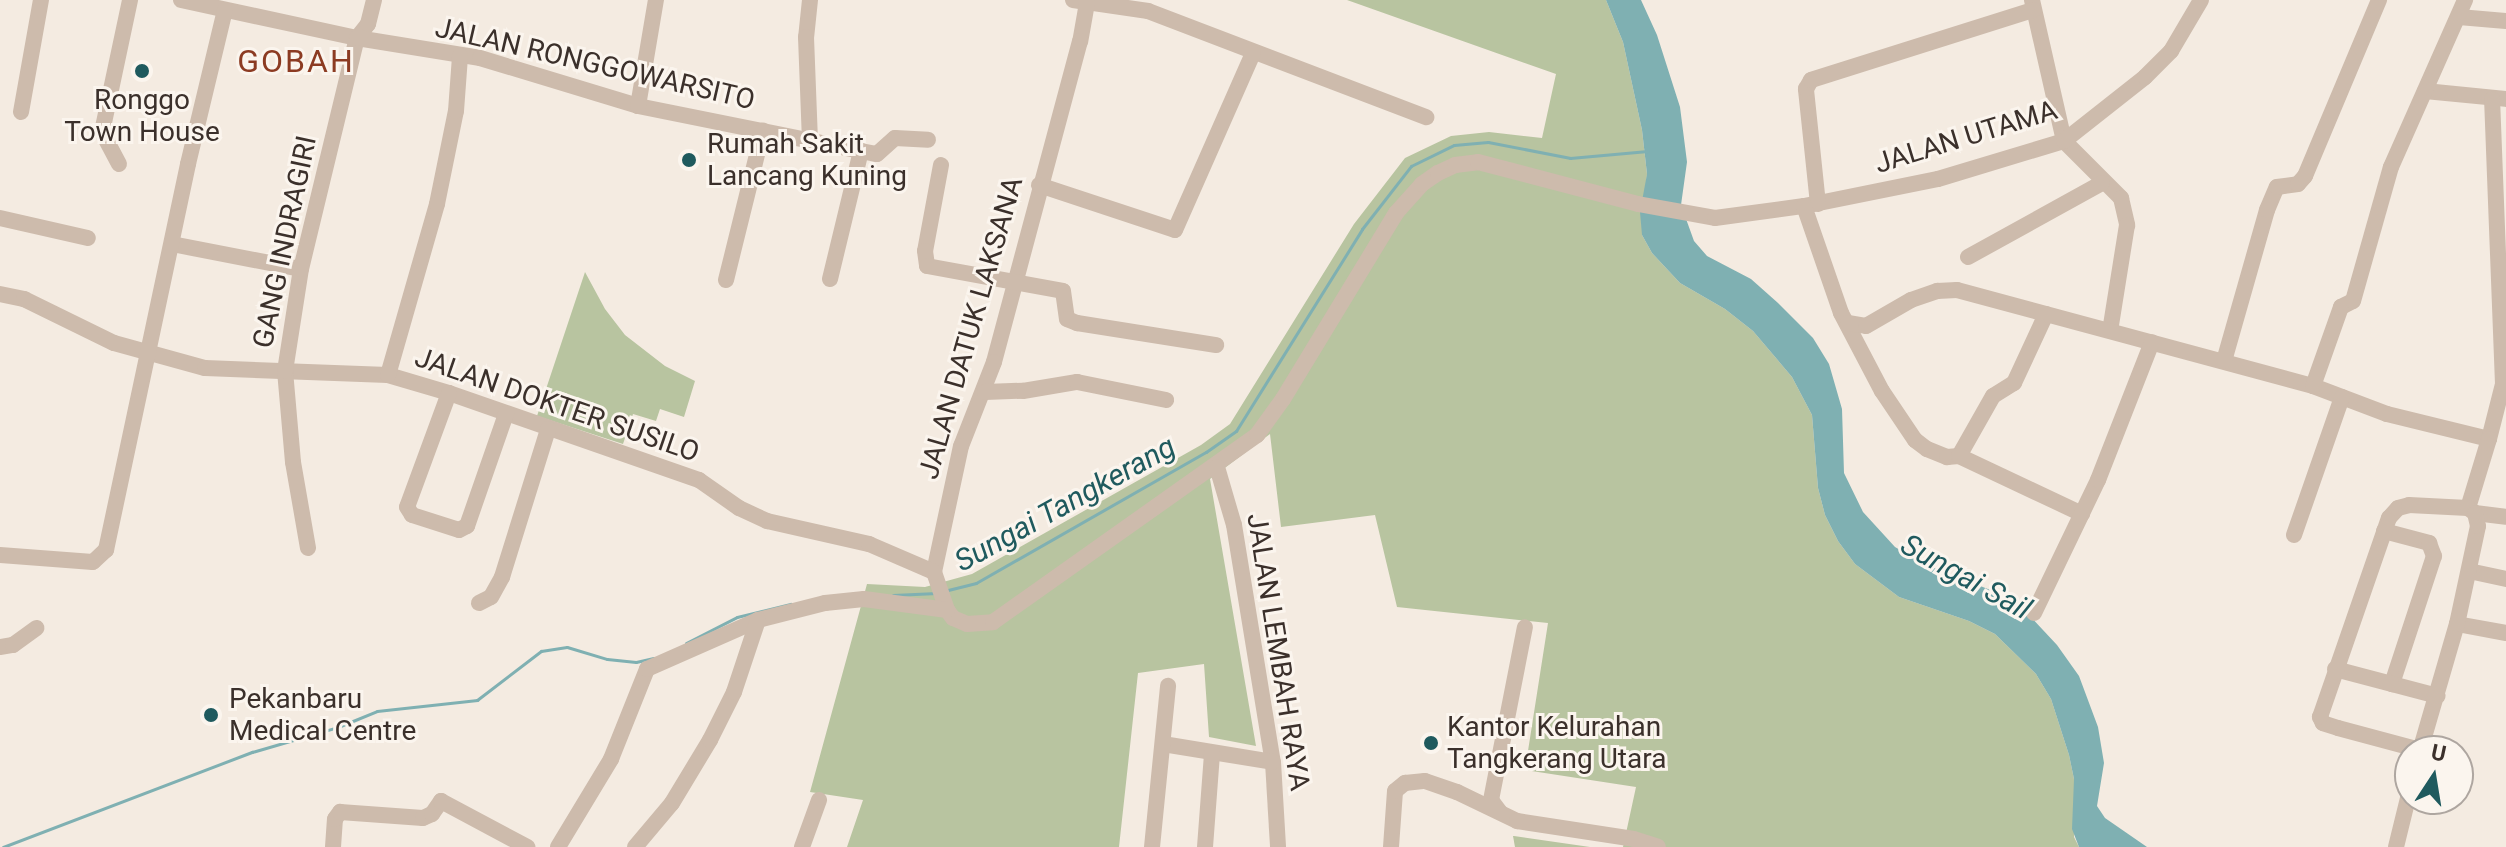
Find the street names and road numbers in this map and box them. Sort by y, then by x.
street label: JALAN RONGGOWARSITO [432,11,758,117]
street label: JALAN UTAMA [1871,93,2061,181]
street label: GANG INDRAGIRI [246,133,324,351]
street label: JALAN DATUK LAKSANA [912,173,1030,483]
street label: JALAN DOKTER SUSILO [410,341,704,469]
street label: JALAN LEMBAH RAYA [1240,511,1316,793]

